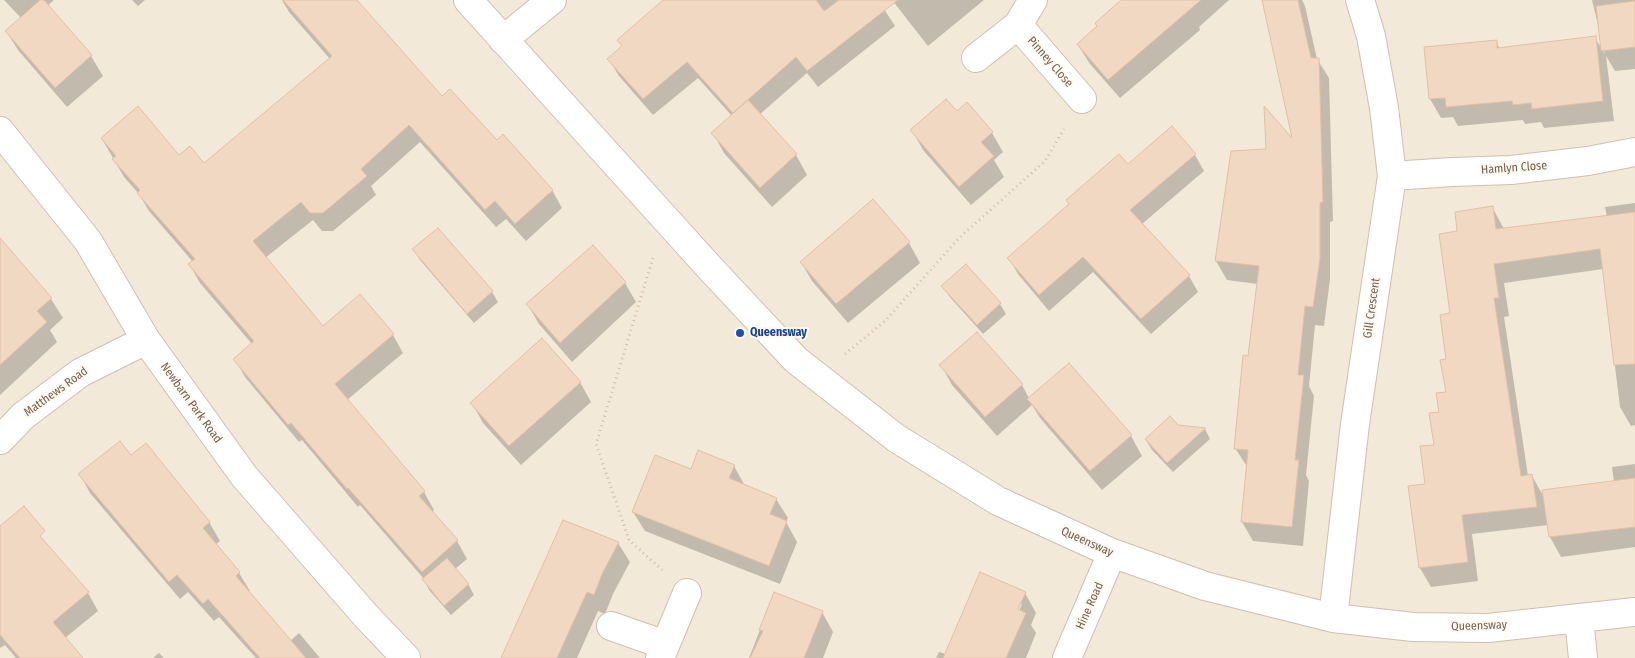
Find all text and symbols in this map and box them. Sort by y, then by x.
street label: Pinney Close [1024,34,1076,90]
street label: Hamlyn Close [1480,159,1548,177]
street label: Gill Crescent [1361,277,1383,339]
place label: Queensway [750,326,807,340]
marker: Queensway [734,327,746,339]
street label: Newbarn Park Road [157,360,225,446]
street label: Matthews Road [21,364,91,420]
street label: Queensway [1059,524,1115,560]
street label: Hine Road [1073,580,1107,632]
street label: Queensway [1451,618,1507,634]

